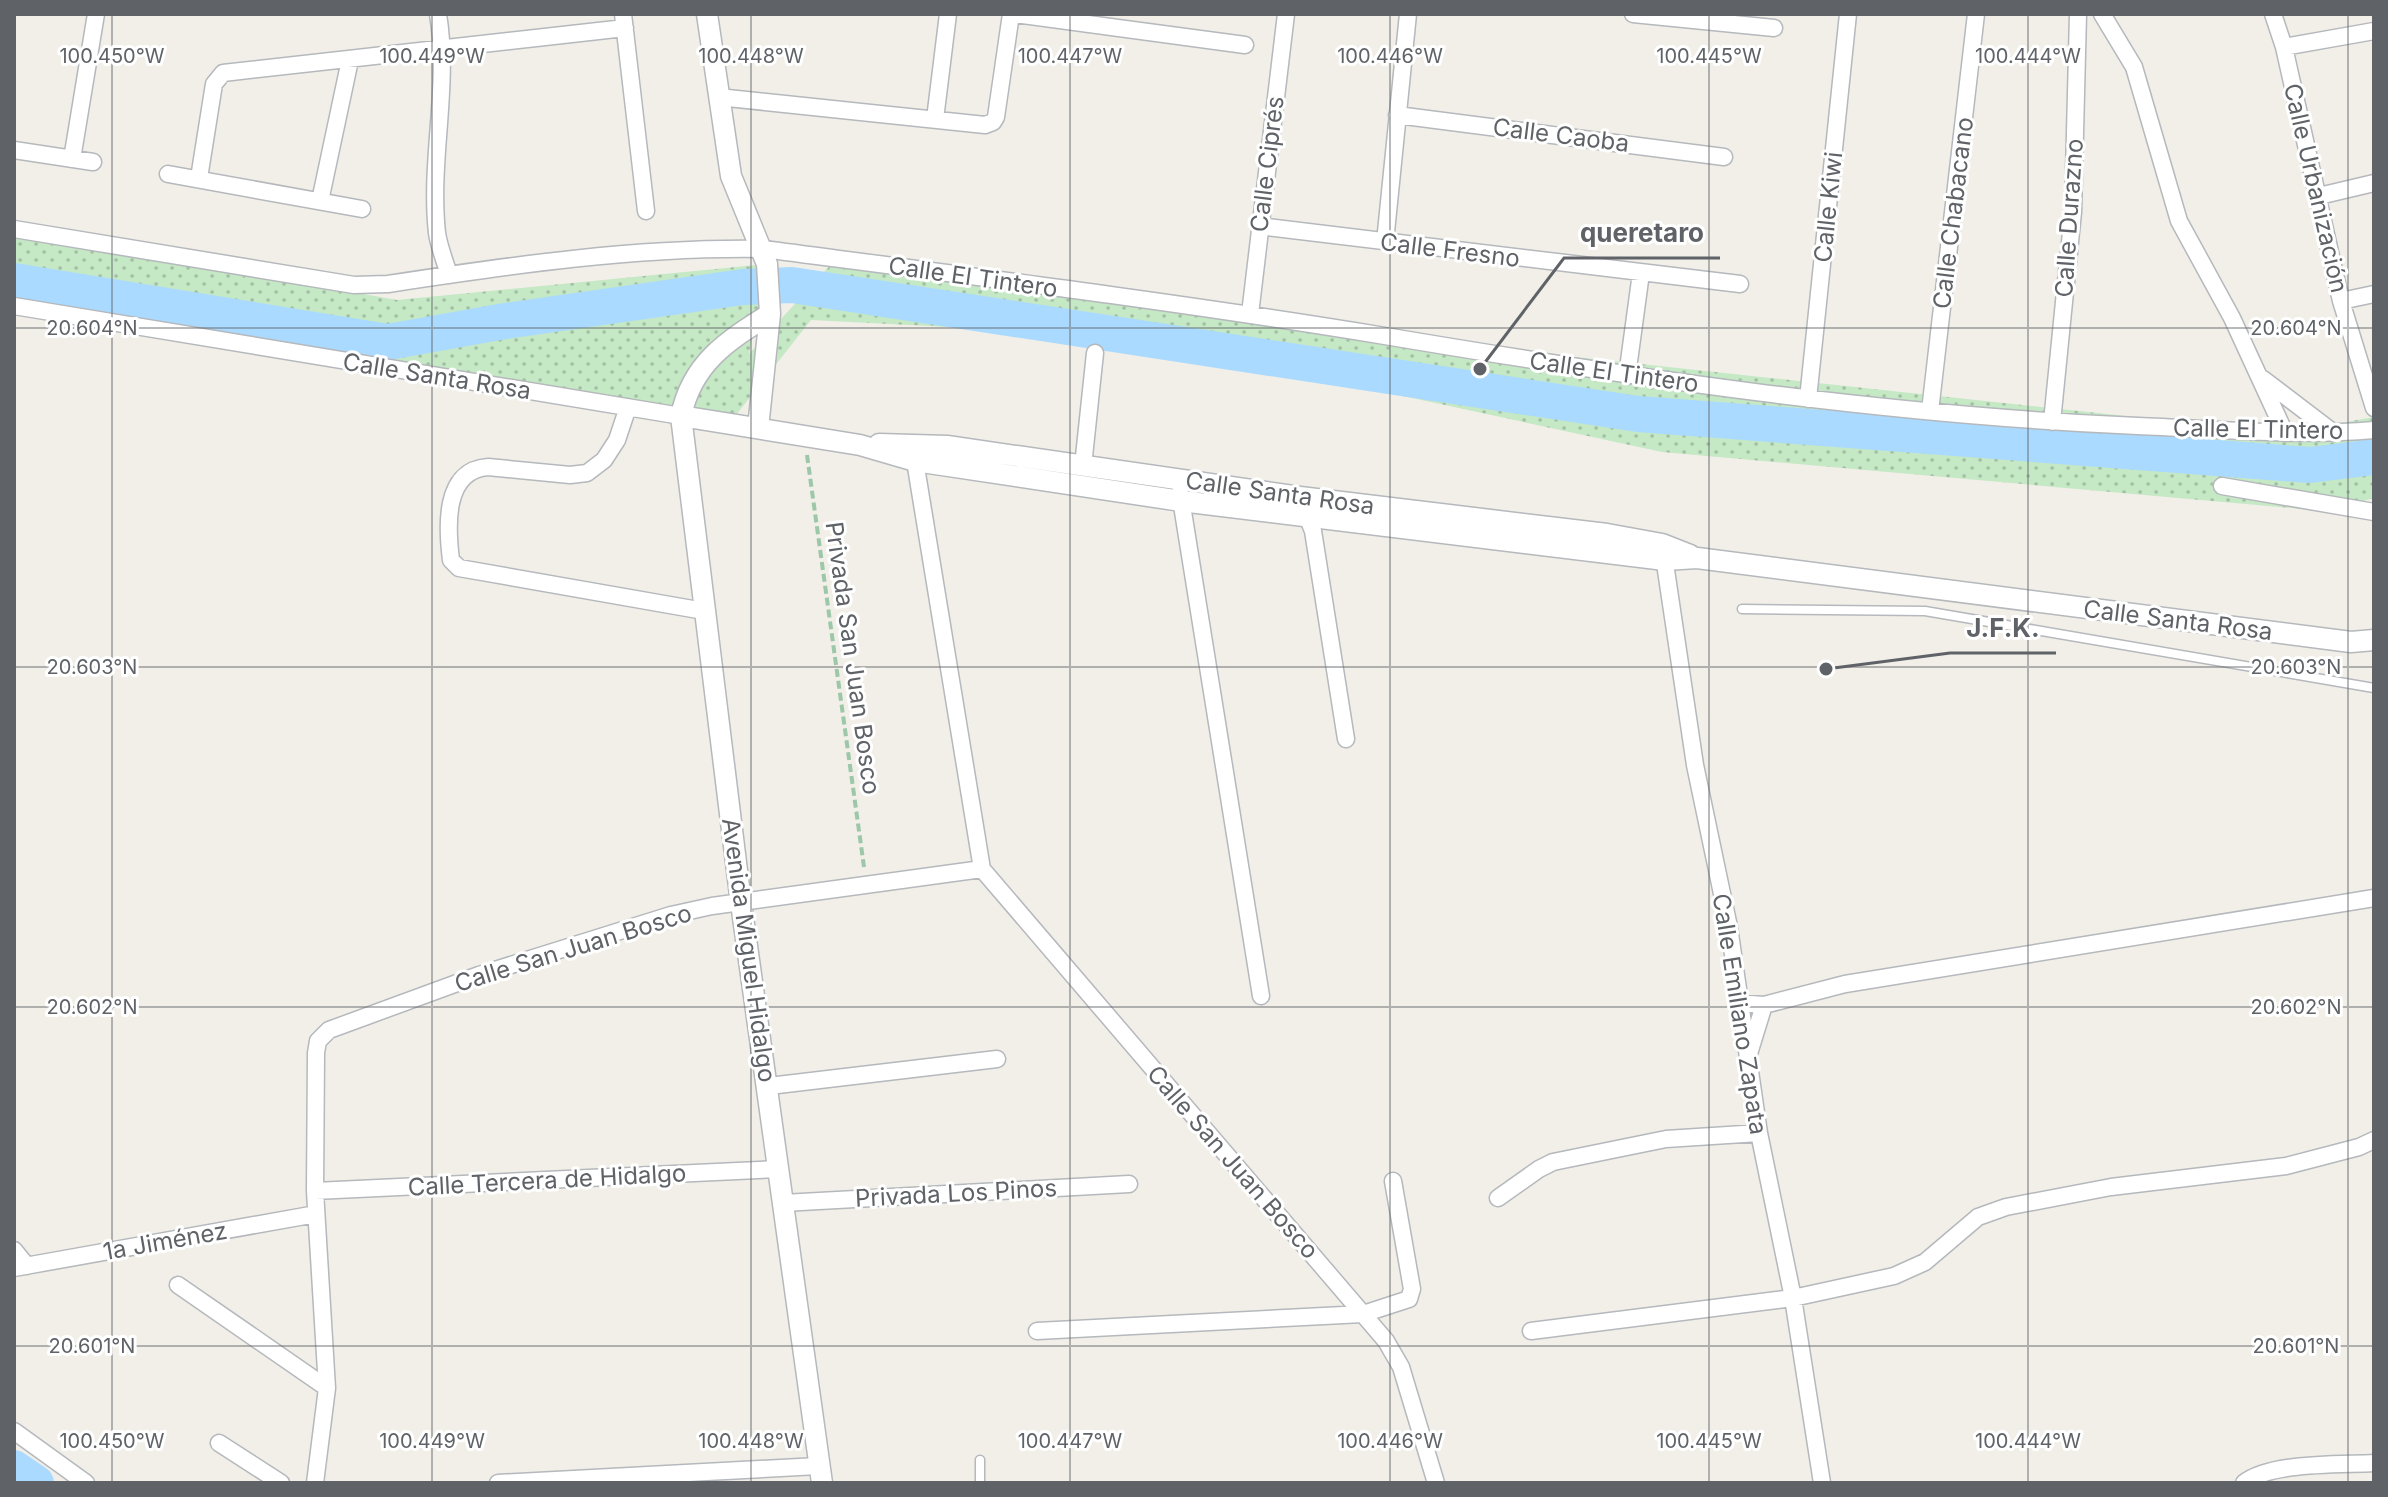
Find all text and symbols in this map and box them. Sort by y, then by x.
text: 100.450°W [59,44,165,68]
text: 100.449°W [379,44,485,68]
text: 100.448°W [698,44,804,68]
text: 100.447°W [1018,44,1123,68]
text: 100.446°W [1337,44,1443,68]
text: 100.445°W [1656,44,1762,68]
text: 100.444°W [1975,44,2081,68]
street label: Calle Urbanización [2278,81,2354,295]
street label: Calle Ciprés [1244,94,1290,234]
street label: Calle Caoba [1491,112,1631,158]
street label: Calle Chabacano [1927,115,1979,311]
street label: Calle Durazno [2049,138,2089,298]
street label: Calle Kiwi [1808,150,1848,264]
callout: queretaro [1564,208,1720,258]
text: queretaro [1580,217,1704,248]
street label: Calle Fresno [1378,227,1522,273]
street label: Calle El Tintero [887,251,1059,303]
text: 20.604°N [46,316,138,340]
text: 20.604°N [2250,316,2342,340]
street label: Calle El Tintero [1528,346,1700,398]
street label: Calle Santa Rosa [341,347,533,405]
street label: Calle El Tintero [2173,413,2343,445]
street label: Calle Santa Rosa [1184,465,1376,521]
street label: Privada San Juan Bosco [819,520,887,796]
street label: Calle Santa Rosa [2082,594,2274,646]
callout: J.F.K. [1950,603,2056,653]
text: J.F.K. [1966,612,2040,643]
text: 20.603°N [47,655,137,679]
text: 20.603°N [2251,655,2341,679]
street label: Avenida Miguel Hidalgo [716,816,782,1084]
street label: Calle Emiliano Zapata [1707,891,1773,1137]
street label: Calle San Juan Bosco [451,898,695,998]
text: 20.602°N [47,995,137,1019]
text: 20.602°N [2251,995,2341,1019]
street label: Calle San Juan Bosco [1141,1060,1325,1264]
street label: Calle Tercera de Hidalgo [407,1158,687,1202]
street label: Privada Los Pinos [854,1173,1058,1213]
street label: 1a Jiménez [101,1216,229,1266]
text: 20.601°N [49,1334,135,1358]
text: 20.601°N [2253,1334,2339,1358]
text: 100.450°W [59,1429,165,1453]
text: 100.449°W [379,1429,485,1453]
text: 100.448°W [698,1429,804,1453]
text: 100.447°W [1018,1429,1123,1453]
text: 100.446°W [1337,1429,1443,1453]
text: 100.445°W [1656,1429,1762,1453]
text: 100.444°W [1975,1429,2081,1453]

